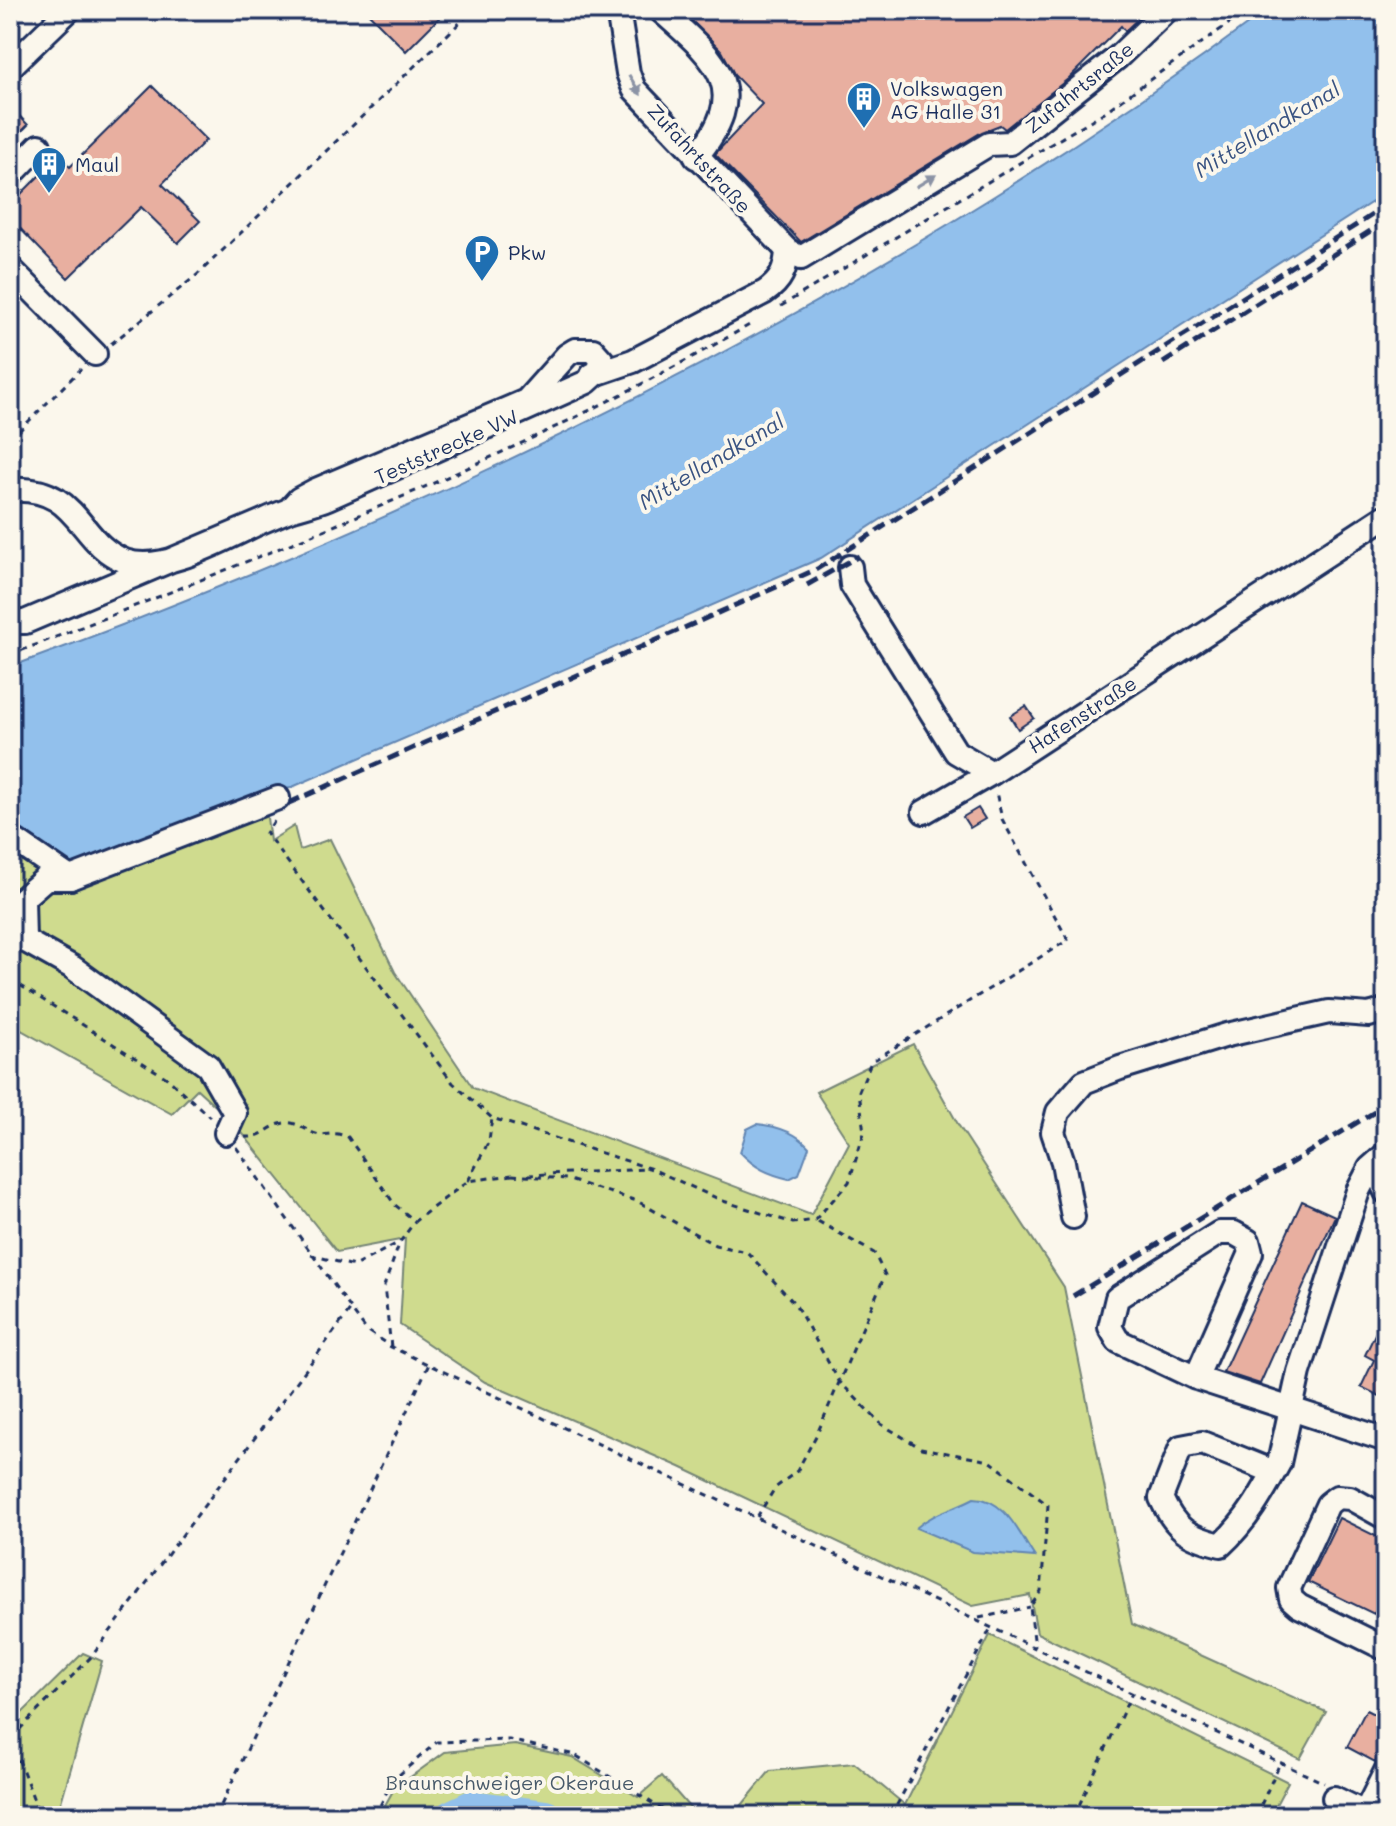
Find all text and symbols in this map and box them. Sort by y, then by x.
street label: Zufahrtsraße [1020,35,1138,139]
one-way arrow [628,74,642,96]
water label: Mittellandkanal [1189,74,1346,184]
place label: Volkswagen AG Halle 31 [890,75,1003,124]
building icon: Volkswagen AG Halle 31 [845,80,883,130]
street label: Zufahrtstraße [642,98,758,218]
building icon: Maul [30,145,68,195]
place label: Maul [75,151,119,177]
one-way arrow [915,174,937,188]
parking icon: Pkw [463,233,501,283]
place label: Pkw [508,239,546,265]
street label: Teststrecke VW [370,403,522,489]
water label: Mittellandkanal [633,406,790,516]
street label: Hafenstraße [1023,669,1141,759]
park label: Braunschweiger Okeraue [386,1769,634,1795]

